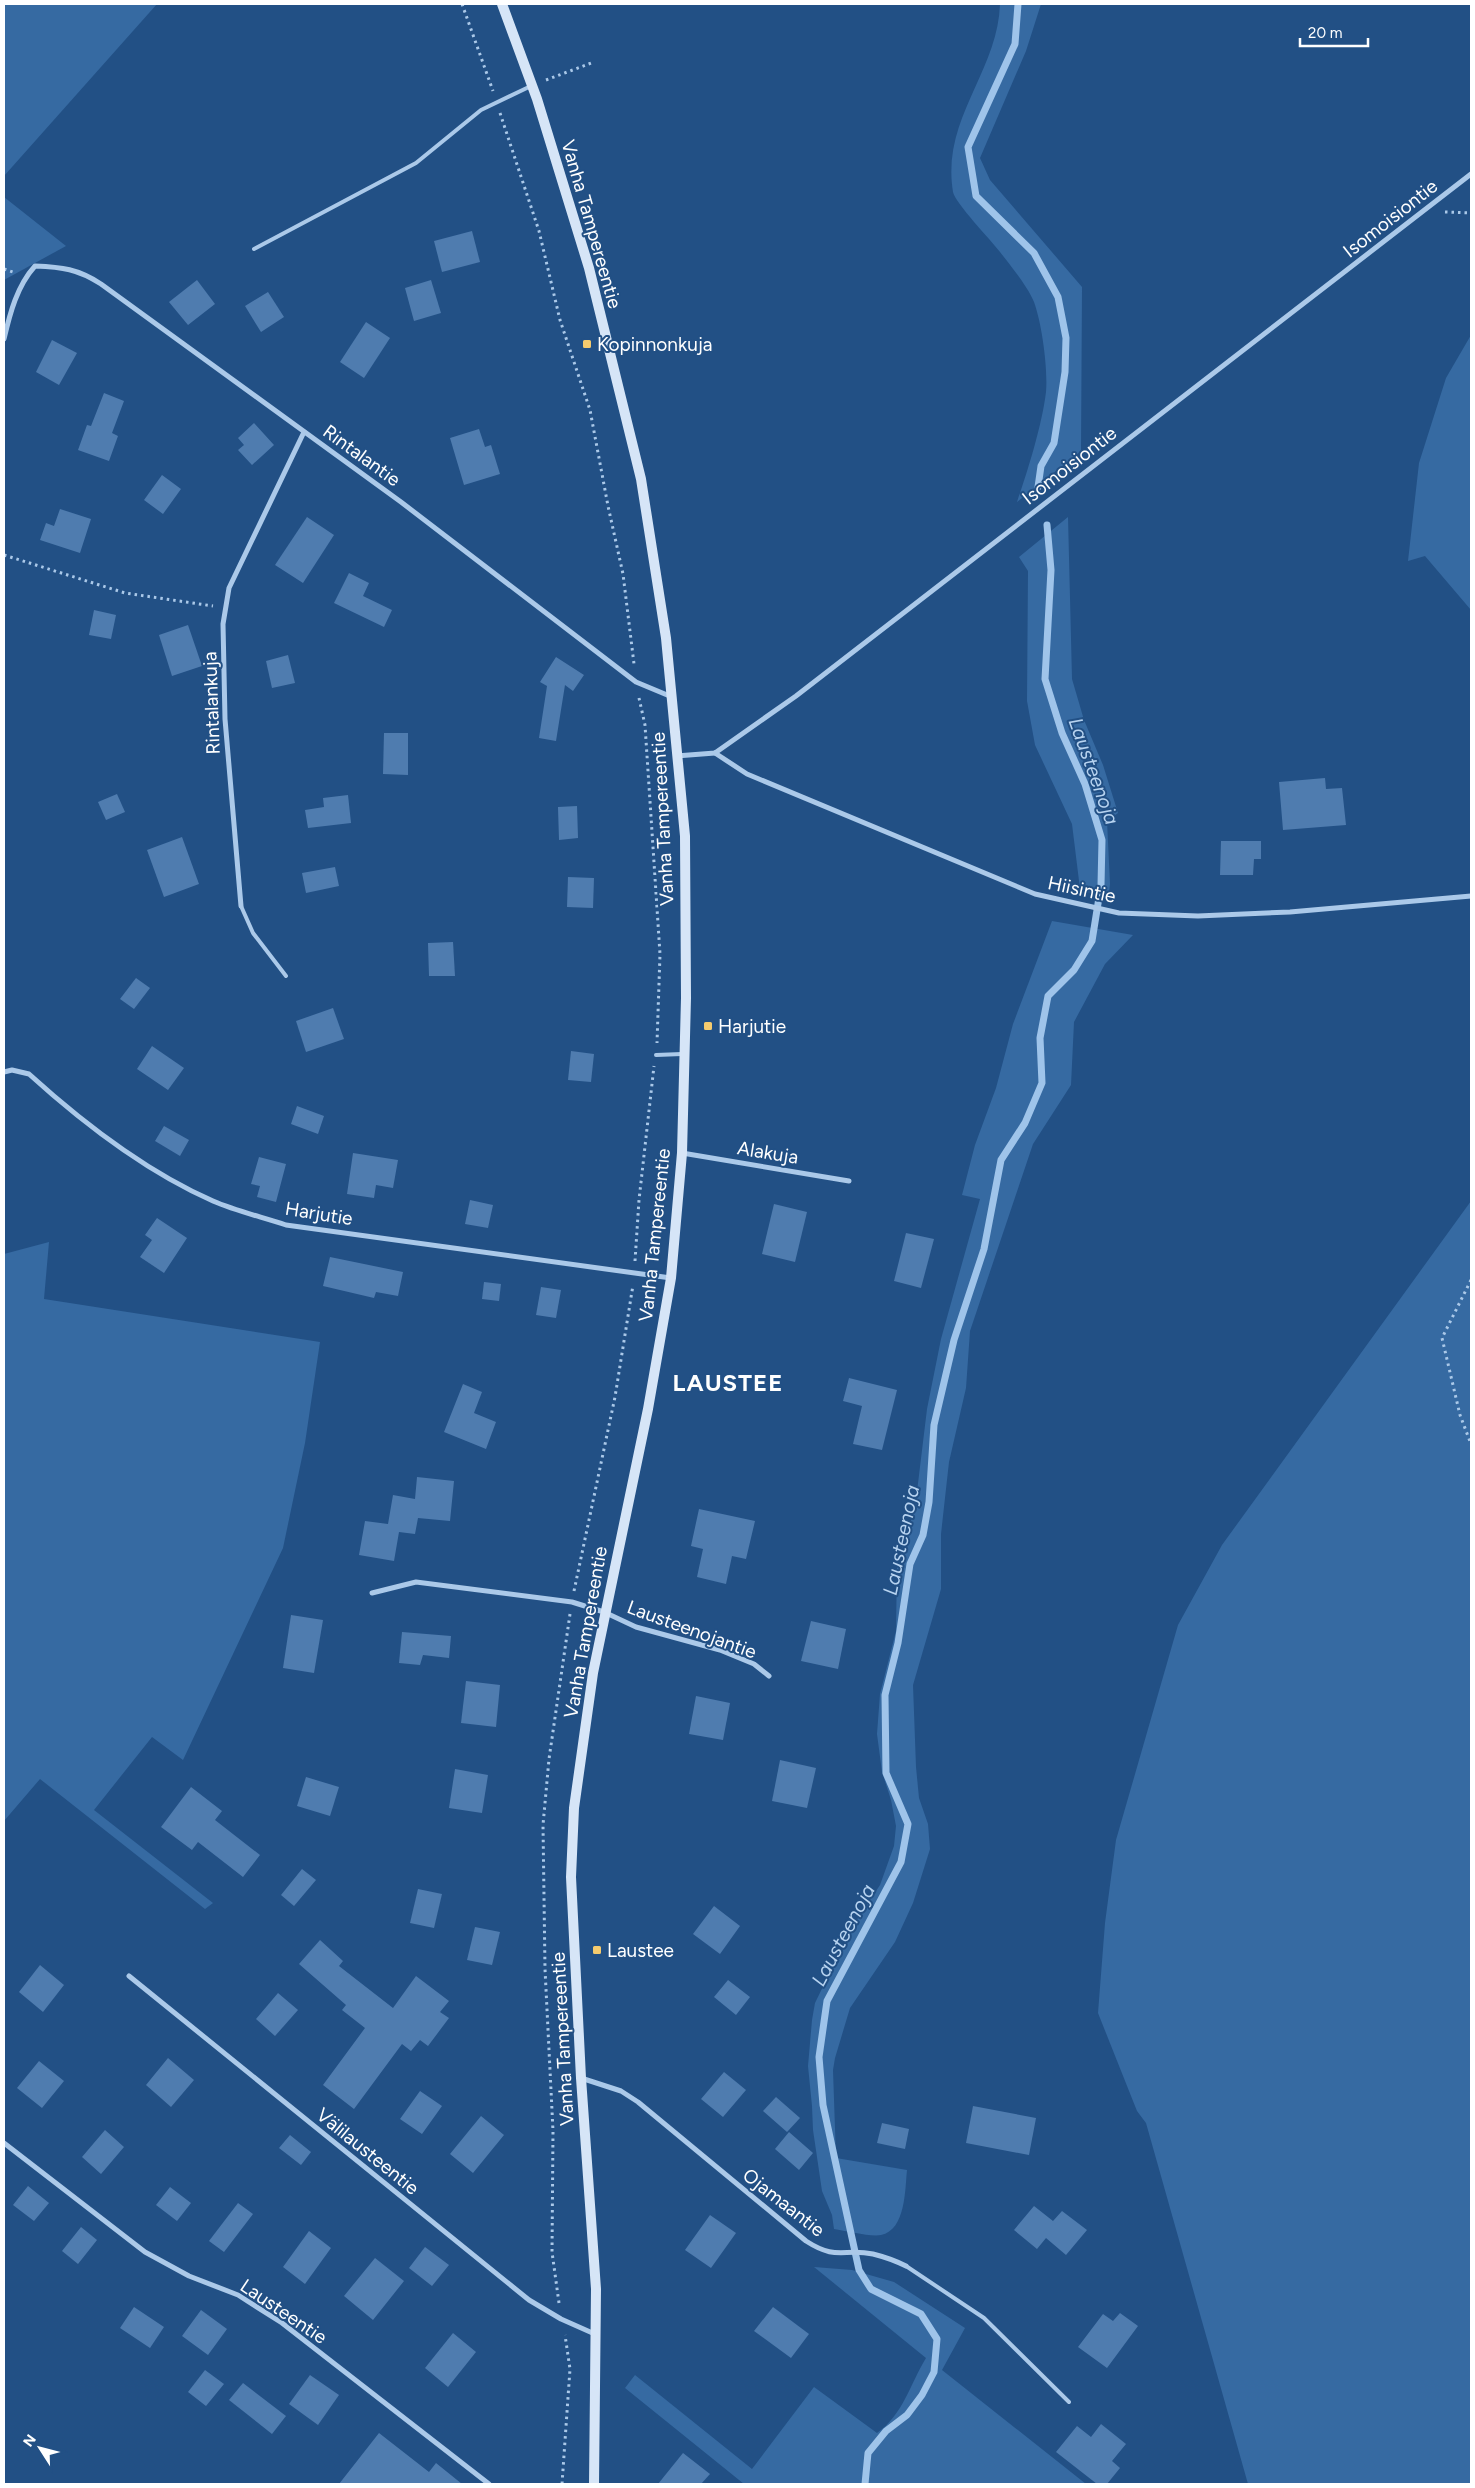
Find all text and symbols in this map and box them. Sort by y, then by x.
scale bar [1300,15,1368,47]
text: 20 m [1308,24,1342,42]
street label: Vanha Tampereentie [556,137,627,311]
street label: Isomoisiontie [1339,174,1442,262]
place label: Kopinnonkuja [597,333,713,356]
marker: Kopinnonkuja [581,338,593,350]
street label: Rintalantie [318,420,405,491]
street label: Isomoisiontie [1018,421,1121,509]
street label: Rintalankuja [198,651,225,755]
water label: Lausteenoja [1064,714,1125,828]
street label: Vanha Tampereentie [646,731,679,907]
street label: Hiisintie [1046,871,1118,908]
place label: Harjutie [718,1015,786,1038]
marker: Harjutie [702,1020,714,1032]
street label: Alakuja [736,1136,800,1169]
street label: Vanha Tampereentie [634,1147,675,1323]
street label: Harjutie [284,1197,354,1230]
district label: LAUSTEE [673,1368,783,1397]
water label: Lausteenoja [878,1483,924,1597]
street label: Vanha Tampereentie [559,1544,612,1720]
street label: Lausteenojantie [624,1595,760,1664]
water label: Lausteenoja [806,1880,880,1990]
place label: Laustee [607,1939,674,1962]
marker: Laustee [591,1944,603,1956]
street label: Vanha Tampereentie [546,1951,579,2127]
street label: Välilausteentie [312,2103,424,2200]
street label: Ojamaantie [738,2163,829,2242]
street label: Lausteentie [236,2274,331,2349]
north arrow [15,2423,65,2473]
text: N [20,2431,40,2450]

